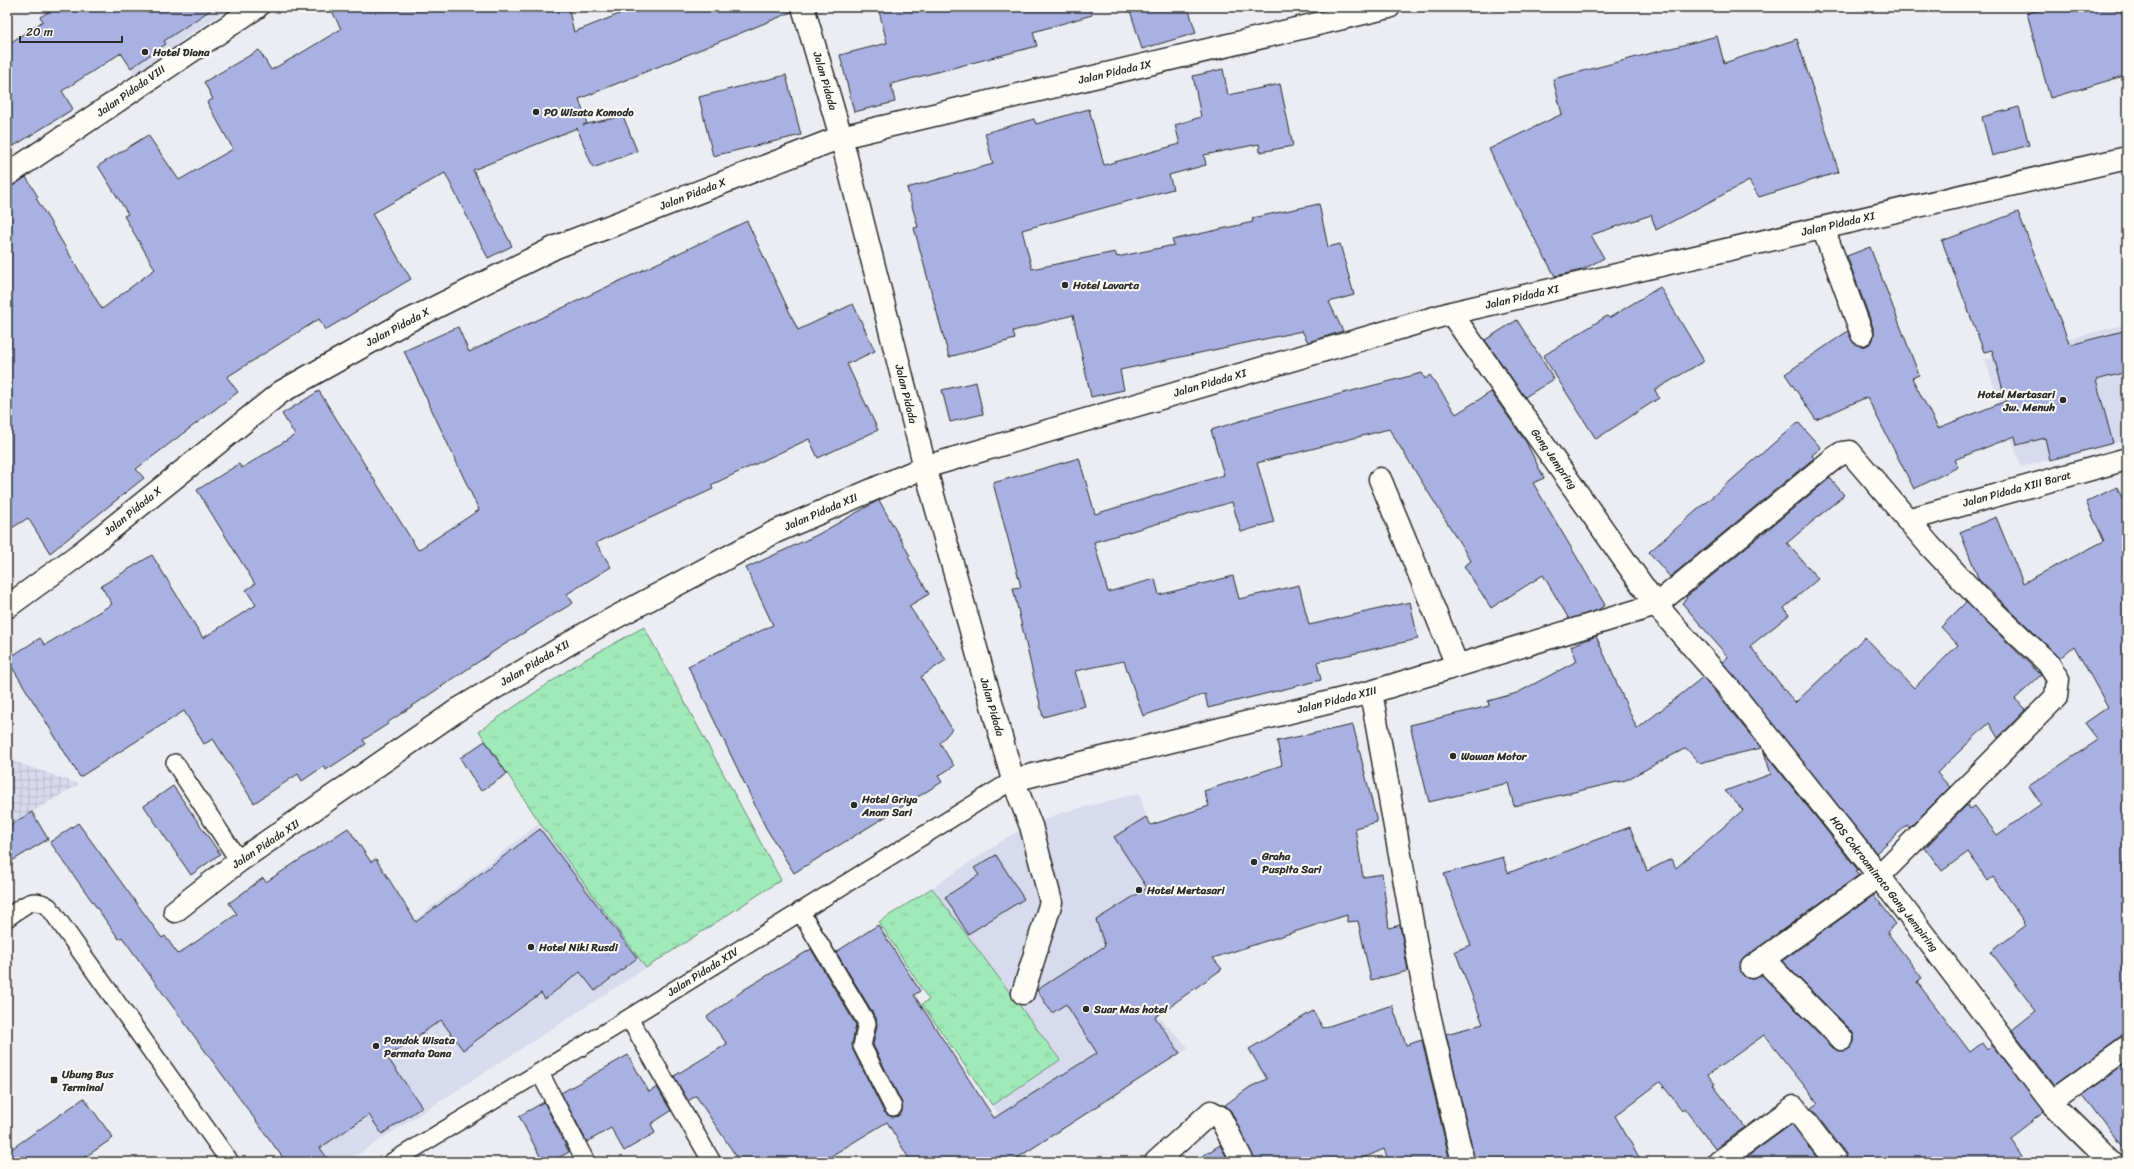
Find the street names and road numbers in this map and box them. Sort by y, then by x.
street label: Jalan Pidada [807,48,843,113]
street label: Jalan Pidada IX [1075,54,1154,90]
street label: Jalan Pidada VIII [92,60,170,123]
street label: Jalan Pidada X [656,173,729,216]
street label: Jalan Pidada XI [1798,206,1877,242]
street label: Jalan Pidada XI [1482,279,1561,315]
street label: Jalan Pidada X [362,302,434,352]
street label: Jalan Pidada [889,361,923,426]
street label: Jalan Pidada XI [1171,363,1249,403]
street label: Gang Jempring [1526,425,1582,494]
street label: Jalan Pidada XIII Barat [1960,465,2074,513]
street label: Jalan Pidada X [99,481,166,541]
street label: Jalan Pidada XII [780,488,861,536]
street label: Jalan Pidada XII [496,634,574,692]
street label: Jalan Pidada [974,674,1010,739]
street label: Jalan Pidada XIII [1294,681,1379,719]
street label: HOS Cokroaminoto Gang Jempiring [1825,812,1944,957]
street label: Jalan Pidada XII [227,814,304,874]
street label: Jalan Pidada XIV [663,942,743,1002]

